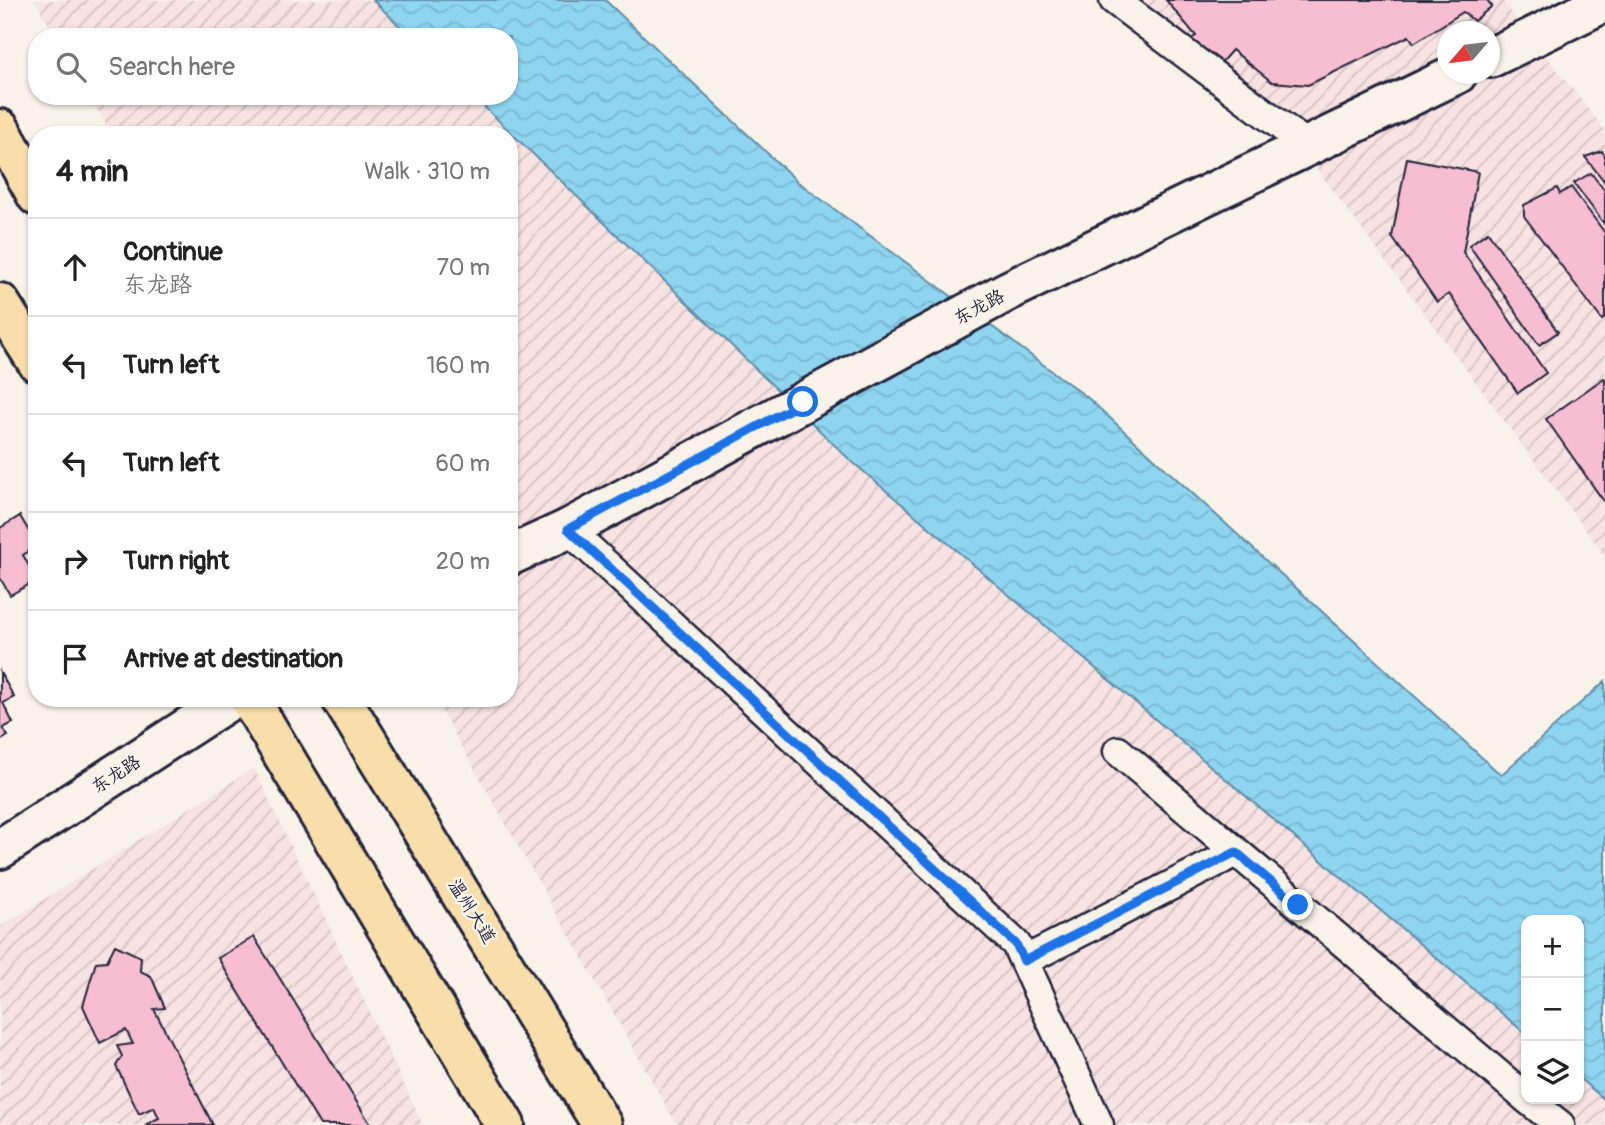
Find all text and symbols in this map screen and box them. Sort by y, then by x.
north arrow [1437,21,1500,84]
search box [28,28,518,105]
icon: search [52,48,90,86]
text: Search here [108,51,235,83]
text: 4 min [56,153,129,190]
text: Walk · 310 m [364,157,490,186]
text: Continue [123,236,223,268]
icon: ahead [56,248,94,286]
text: 70 m [437,253,490,282]
text: 东龙路 [123,270,192,299]
street label: 东龙路 [950,285,1008,330]
icon: left [56,346,94,384]
text: Turn left [123,349,219,381]
text: 160 m [426,351,490,380]
route start [787,386,818,417]
icon: left [56,444,94,482]
text: Turn left [123,447,219,479]
text: 60 m [435,449,490,478]
icon: right [56,542,94,580]
text: Turn right [123,545,229,577]
text: 20 m [436,547,490,576]
icon: arrive [56,640,94,678]
text: Arrive at destination [123,643,343,675]
street label: 东龙路 [87,750,145,799]
street label: 温州大道 [443,875,500,948]
route end [1282,889,1313,920]
map controls [1521,915,1584,1104]
button: + [1521,915,1584,978]
button: − [1521,978,1584,1041]
button: layers [1521,1041,1584,1104]

